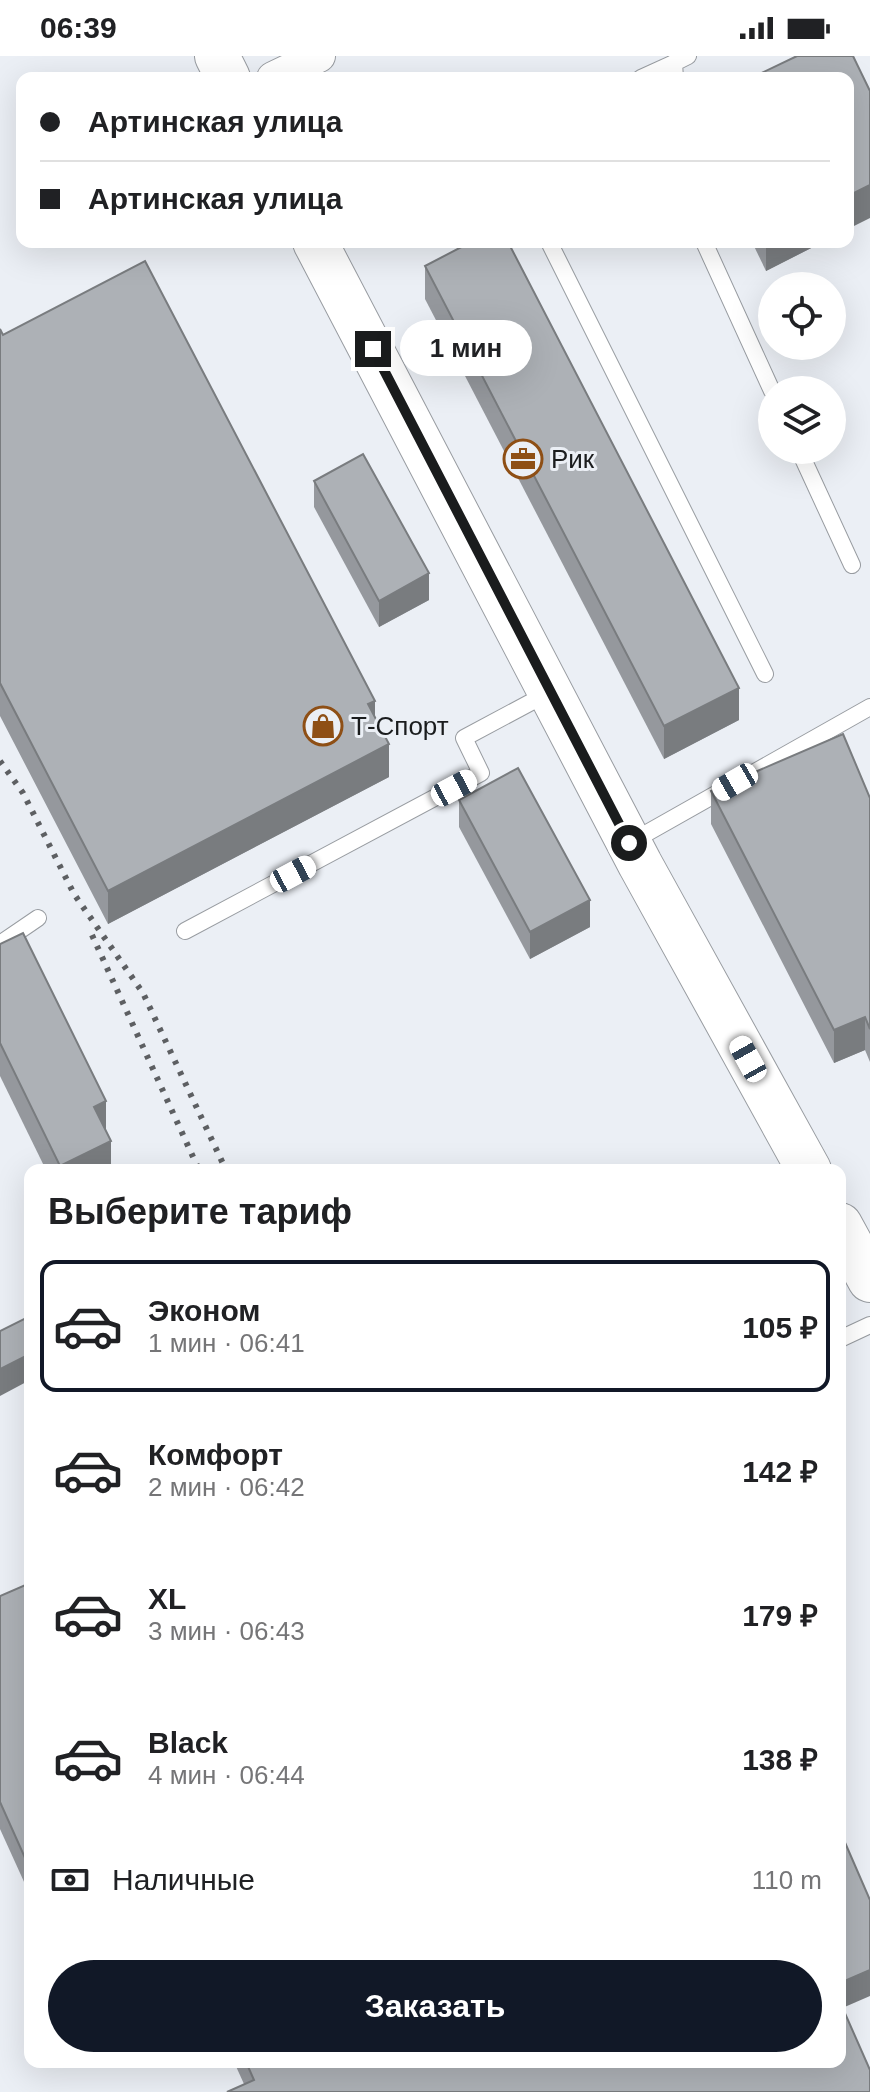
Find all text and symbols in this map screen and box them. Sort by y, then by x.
text: 06:39 [40,11,117,44]
text: Артинская улица [88,105,342,138]
text: Артинская улица [88,182,342,215]
map controls [758,272,846,464]
button: locate [758,272,846,360]
callout: 1 мин [401,321,533,377]
route end [355,331,391,367]
text: 1 мин [430,333,502,363]
button: layers [758,376,846,464]
office icon: Рик [502,438,544,480]
place label: Рик [551,444,595,474]
shop icon: Т-Спорт [302,705,344,747]
place label: Т-Спорт [351,711,449,741]
car [708,760,762,804]
car [427,766,481,810]
route start [611,825,647,861]
car [266,852,320,896]
car [726,1032,770,1086]
text: Выберите тариф [48,1191,352,1232]
icon: car [52,1290,124,1362]
text: Эконом [148,1294,261,1327]
text: 105 ₽ [742,1311,818,1344]
text: 1 мин · 06:41 [148,1328,305,1358]
icon: car [52,1434,124,1506]
text: Комфорт [148,1438,283,1471]
text: 142 ₽ [742,1455,818,1488]
text: 2 мин · 06:42 [148,1472,305,1502]
icon: car [52,1578,124,1650]
text: XL [148,1582,186,1615]
text: 179 ₽ [742,1599,818,1632]
text: 3 мин · 06:43 [148,1616,305,1646]
icon: car [52,1722,124,1794]
text: Black [148,1726,228,1759]
text: 138 ₽ [742,1743,818,1776]
text: 4 мин · 06:44 [148,1760,305,1790]
icon: cash [48,1858,92,1902]
text: Наличные [112,1863,255,1896]
text: 110 m [752,1865,822,1895]
button: Заказать [48,1960,822,2052]

